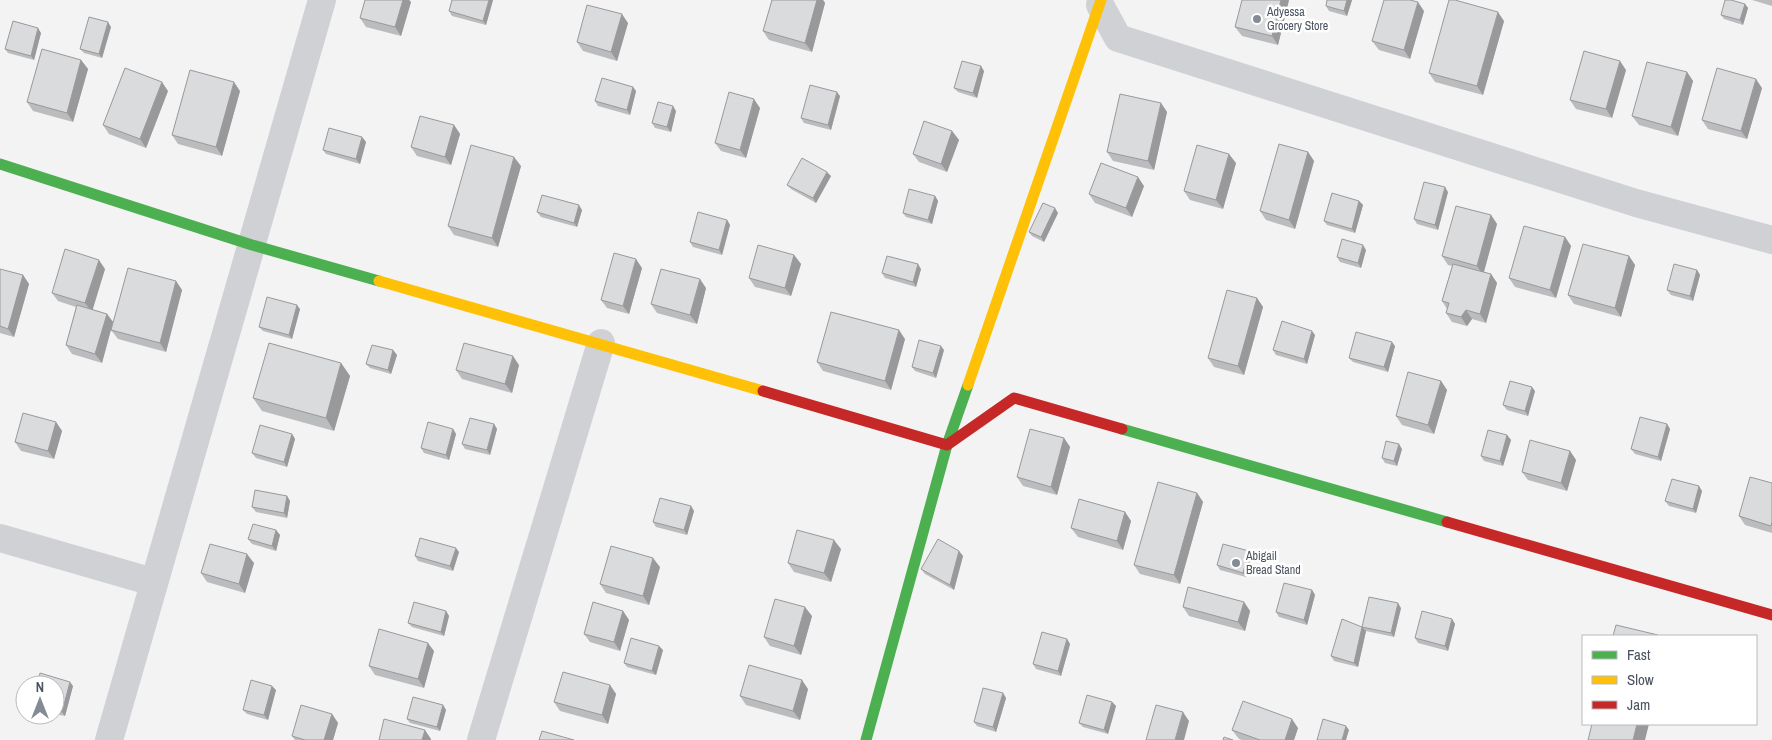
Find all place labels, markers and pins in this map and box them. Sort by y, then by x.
place label: Adyessa Grocery Store [1266,4,1328,34]
marker: Adyessa Grocery Store [1251,13,1263,25]
place label: Abigail Bread Stand [1245,548,1301,578]
marker: Abigail Bread Stand [1230,557,1242,569]

